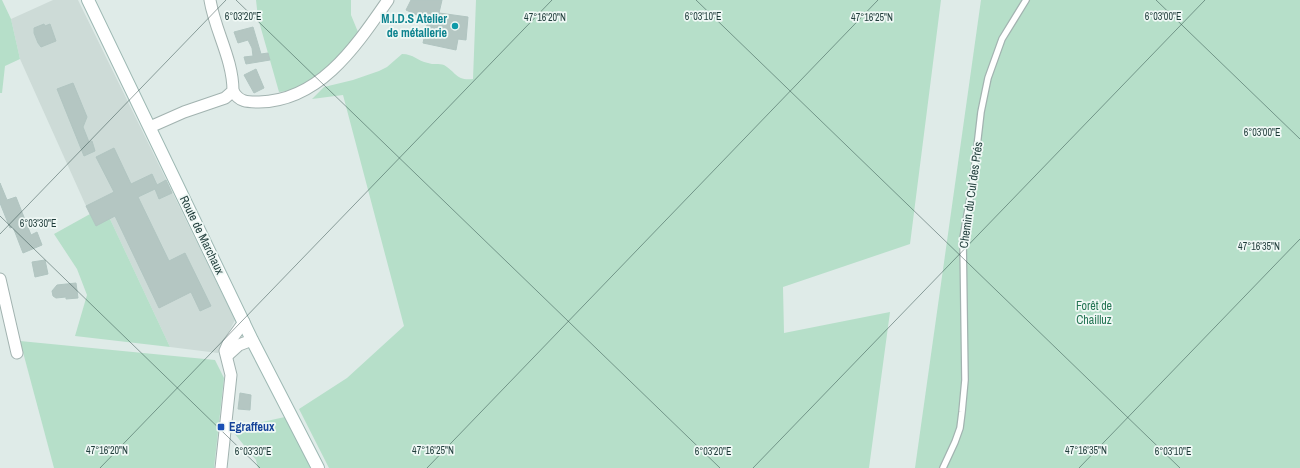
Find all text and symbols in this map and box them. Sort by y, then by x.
text: 6°03'20"E [225,10,261,23]
text: 6°03'10"E [685,10,721,23]
text: 6°03'00"E [1145,10,1181,23]
place label: M.I.D.S Atelier de métallerie [381,11,448,41]
text: 47°16'20"N [524,11,566,24]
text: 47°16'25"N [851,11,893,24]
marker: M.I.D.S Atelier de métallerie [450,21,460,31]
text: 6°03'00"E [1244,126,1280,139]
street label: Chemin du Cul des Prés [956,141,986,249]
street label: Route de Marchaux [176,193,228,277]
text: 6°03'30"E [20,217,56,230]
text: 47°16'35"N [1238,240,1280,253]
park label: Forêt de Chailluz [1076,298,1112,328]
place label: Egraffeux [229,419,275,435]
marker: Egraffeux [216,422,226,432]
text: 47°16'20"N [86,444,128,457]
text: 47°16'25"N [412,444,454,457]
text: 47°16'35"N [1065,444,1107,457]
text: 6°03'30"E [235,445,271,458]
text: 6°03'20"E [695,445,731,458]
text: 6°03'10"E [1155,445,1191,458]

